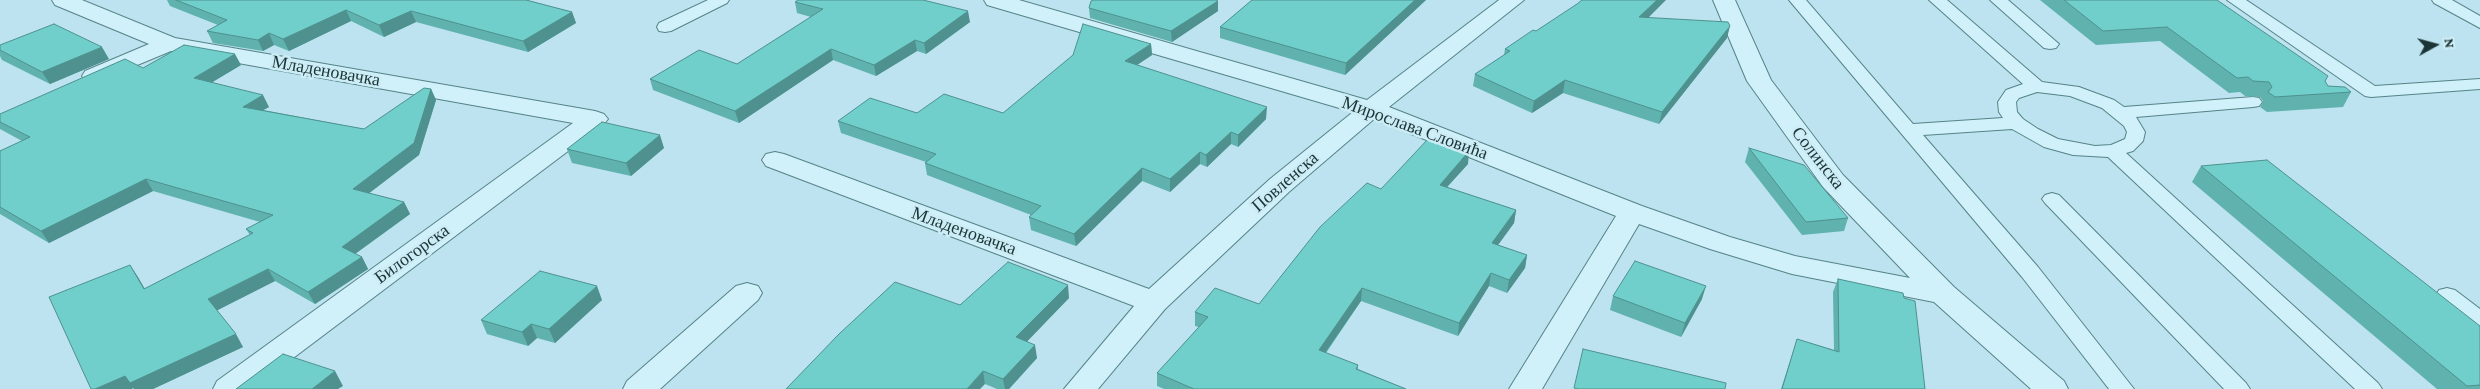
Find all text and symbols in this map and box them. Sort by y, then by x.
north arrow [2410,20,2460,70]
text: N [2441,37,2458,49]
street label: Младеновачка [270,51,382,91]
street label: Мирослава Словића [1339,92,1491,164]
street label: Солинска [1787,122,1849,194]
street label: Повленска [1247,147,1323,217]
street label: Младеновачка [909,202,1019,260]
street label: Билогорска [370,220,454,288]

